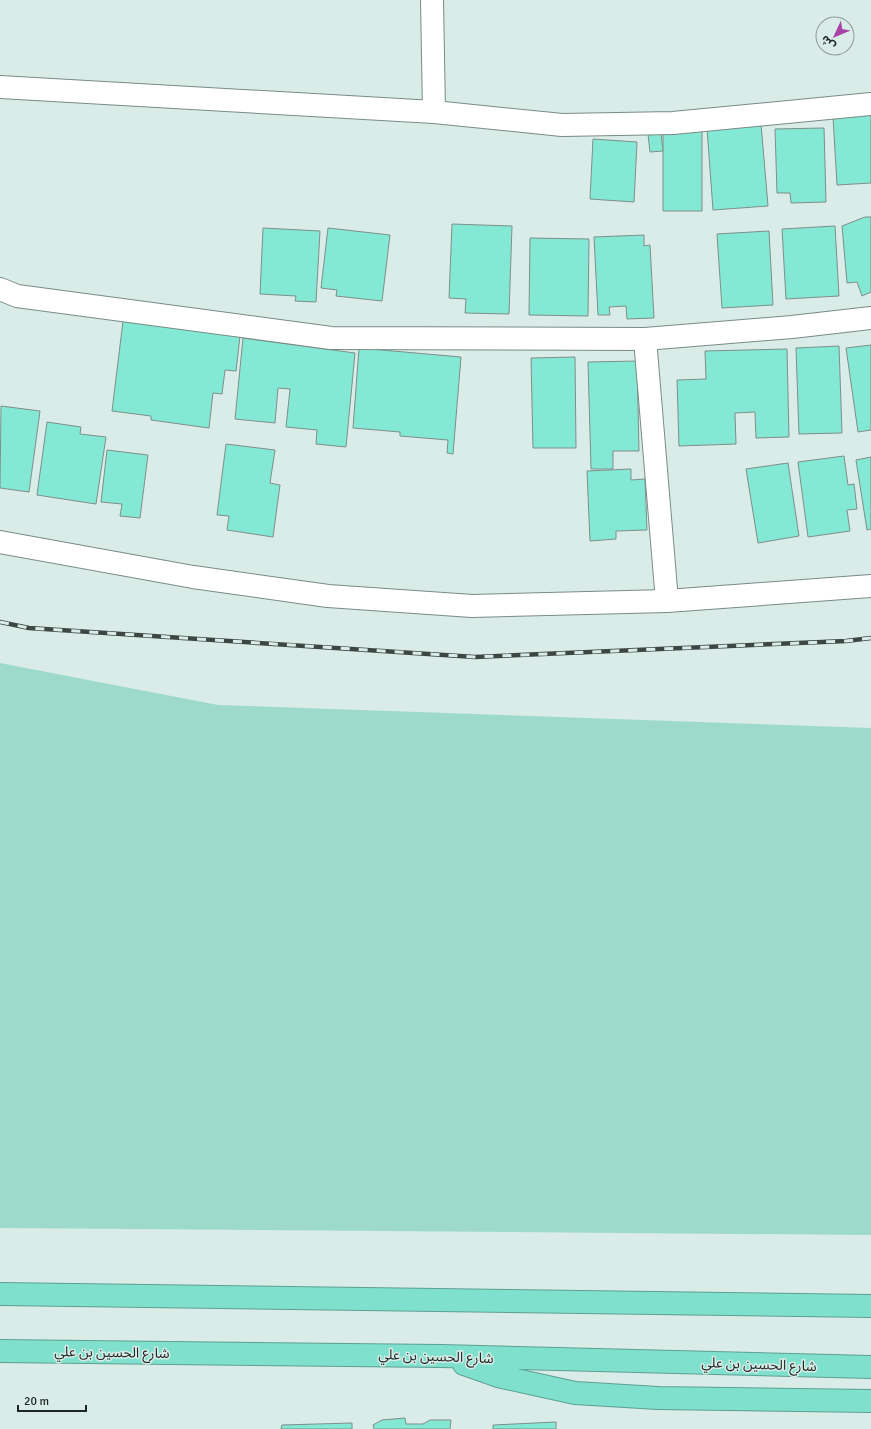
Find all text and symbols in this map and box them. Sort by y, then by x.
north arrow [815,16,855,56]
text: ش [818,33,838,53]
street label: شارع الحسين بن علي [54,1343,170,1364]
street label: شارع الحسين بن علي [378,1346,494,1369]
street label: شارع الحسين بن علي [701,1354,817,1377]
scale bar [18,1387,86,1413]
text: 20 m [24,1394,49,1409]

